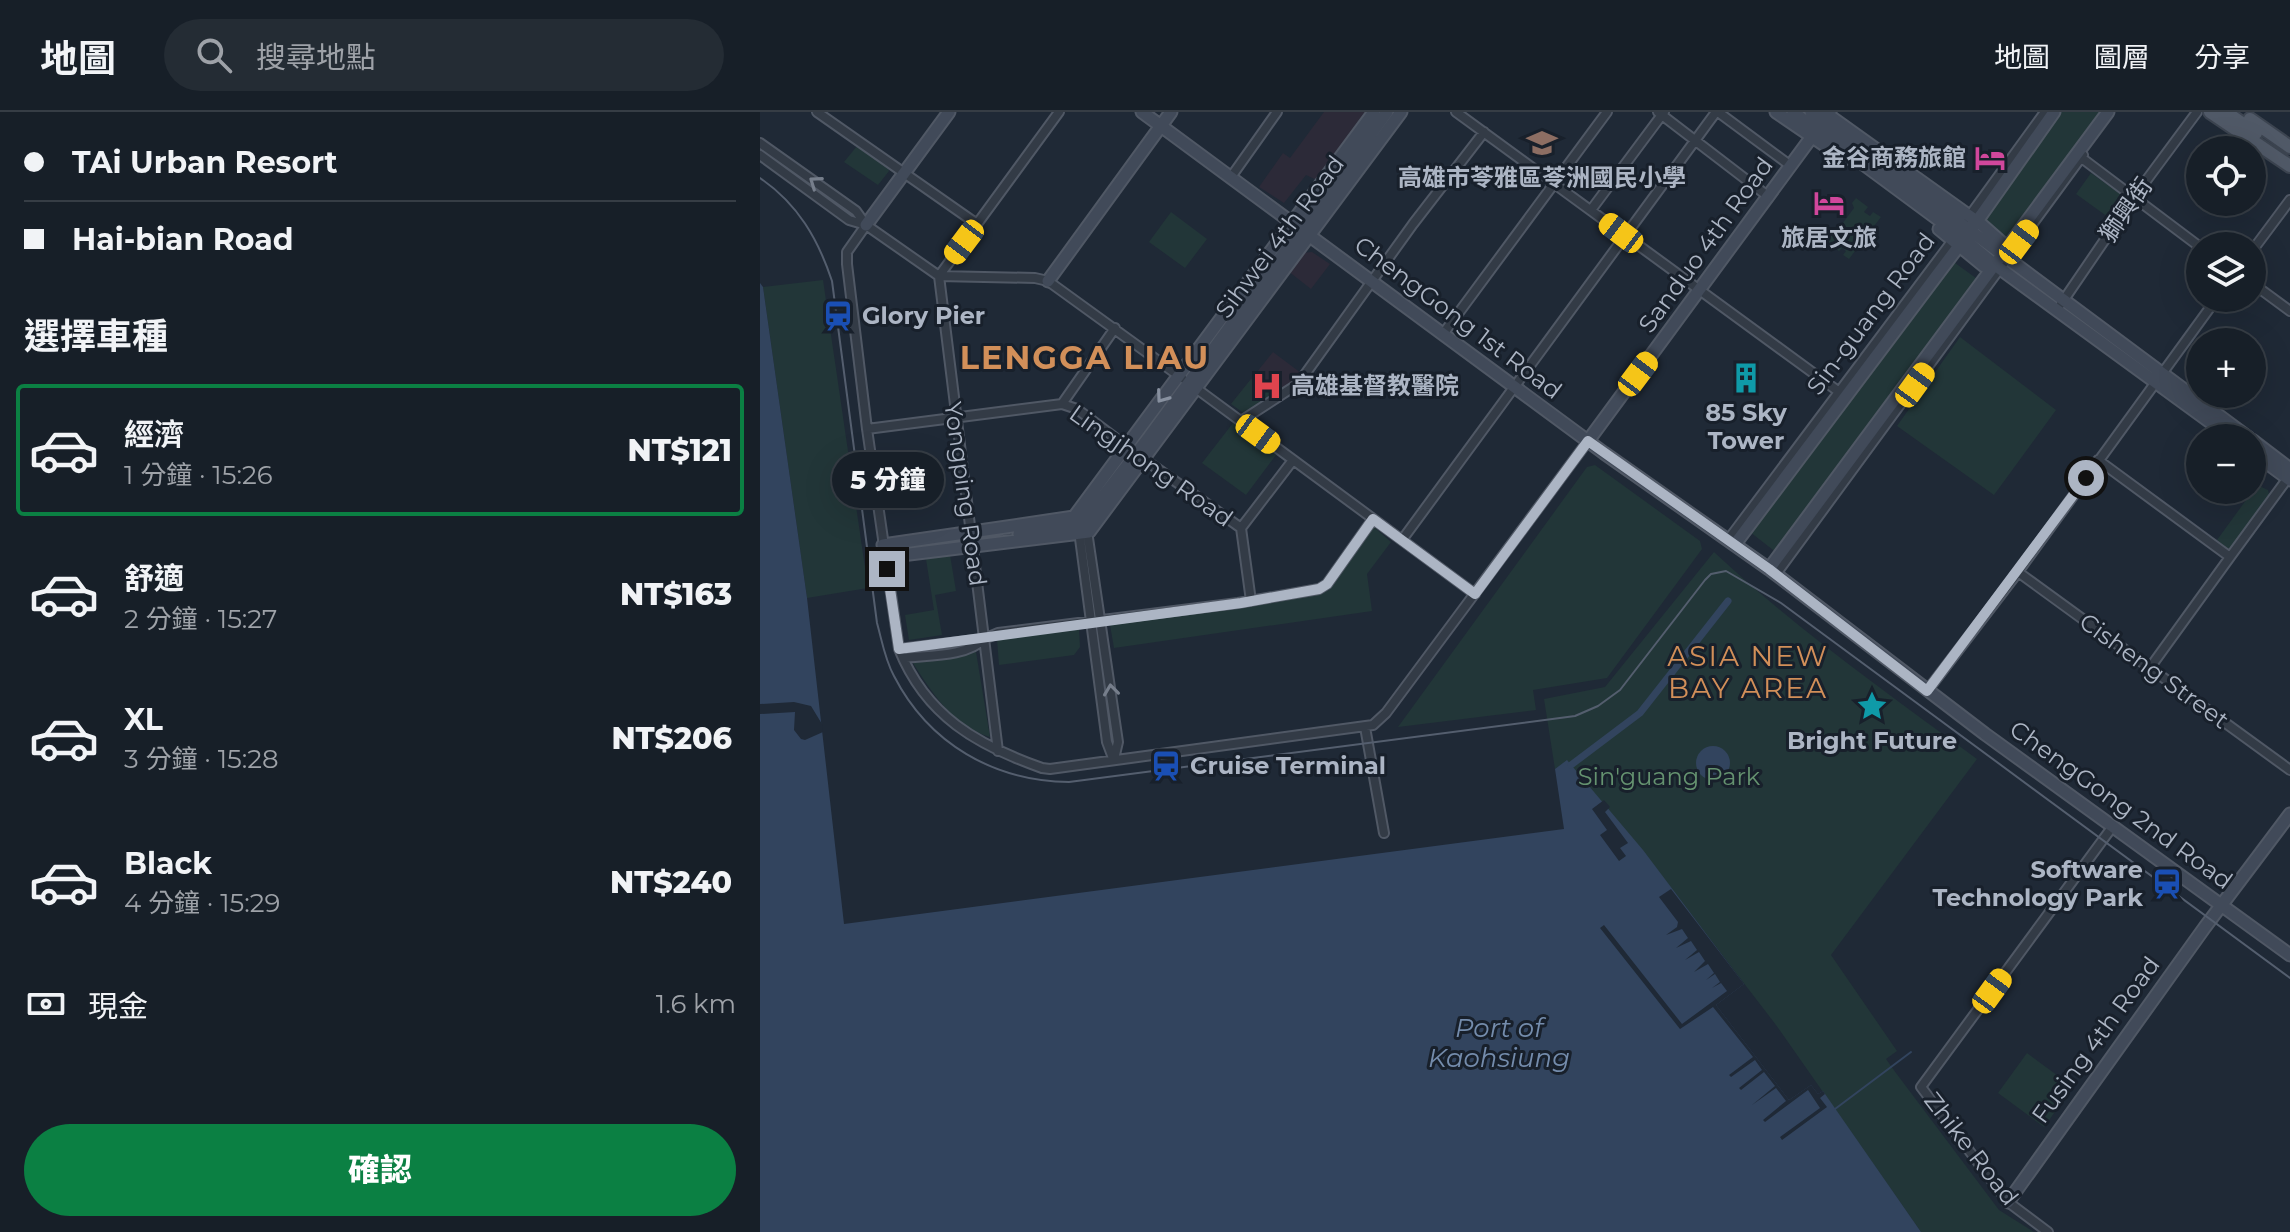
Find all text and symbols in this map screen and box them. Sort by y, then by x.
search box [164,19,724,91]
icon: search [192,33,236,77]
text: 地圖 [40,35,116,82]
text: 搜尋地點 [256,39,376,76]
text: 地圖 [1994,40,2050,74]
text: 圖層 [2094,40,2150,74]
text: 分享 [2194,40,2250,74]
school or university icon: 高雄市苓雅區苓洲國民小學 [1525,126,1559,160]
map controls [2186,136,2266,504]
button: locate [2186,136,2266,216]
hotel icon: 金谷商務旅館 [1973,141,2007,175]
place label: 金谷商務旅館 [1822,143,1966,172]
text: TAi Urban Resort [72,144,338,181]
street label: Sihwei 4th Road [1209,150,1350,324]
street label: Sanduo 4th Road [1632,151,1779,338]
place label: 高雄市苓雅區苓洲國民小學 [1398,163,1686,192]
street label: 獅興街 [2093,172,2158,248]
one-way arrow [810,177,824,192]
hotel icon: 旅居文旅 [1812,186,1846,220]
car [1595,209,1647,257]
car [940,216,988,268]
car [1995,216,2043,268]
text: Hai-bian Road [72,221,294,258]
place label: 旅居文旅 [1781,223,1877,252]
street label: Sin-guang Road [1800,227,1941,400]
street label: ChengGong 1st Road [1349,230,1568,405]
button: layers [2186,232,2266,312]
station icon: Glory Pier [821,299,855,333]
place label: Glory Pier [862,301,985,330]
text: 選擇車種 [24,314,168,358]
button: + [2186,328,2266,408]
district label: LENGGA LIAU [960,338,1210,377]
car [1614,348,1662,400]
car [1891,359,1939,411]
building icon: 85 Sky Tower [1729,361,1763,395]
hospital icon: 高雄基督教醫院 [1250,369,1284,403]
place label: 高雄基督教醫院 [1291,371,1459,400]
one-way arrow [1157,388,1171,403]
street label: Lingjhong Road [1064,398,1239,533]
place label: 85 Sky Tower [1705,398,1788,455]
street label: Yongping Road [938,400,993,588]
car [1232,410,1284,458]
icon: car [28,414,100,486]
text: 經濟 [124,416,184,453]
button: − [2186,424,2266,504]
text: NT$121 [627,432,732,469]
callout: 5 分鐘 [831,453,943,509]
text: 1 分鐘 · 15:26 [124,459,273,491]
route start [2068,460,2104,496]
text: 5 分鐘 [850,464,926,496]
route end [869,551,905,587]
icon: car [28,558,100,630]
text: 舒適 [124,560,184,597]
text: NT$163 [620,576,732,613]
text: 2 分鐘 · 15:27 [124,603,277,635]
street label: Cisheng Street [2074,607,2235,735]
district label: ASIA NEW BAY AREA [1667,639,1829,705]
one-way arrow [1103,683,1120,697]
place icon: Bright Future [1855,689,1889,723]
text: XL [124,701,163,738]
icon: car [28,702,100,774]
street label: ChengGong 2nd Road [2004,714,2238,895]
text: NT$206 [611,720,732,757]
place label: Bright Future [1787,726,1957,755]
text: 3 分鐘 · 15:28 [124,743,279,775]
station icon: Cruise Terminal [1149,749,1183,783]
place label: Cruise Terminal [1190,751,1386,780]
park label: Sin'guang Park [1578,762,1761,791]
text: Black [124,845,212,882]
icon: car [28,846,100,918]
place label: Software Technology Park [1932,855,2143,912]
text: NT$240 [610,864,732,901]
station icon: Software Technology Park [2150,867,2184,901]
text: 4 分鐘 · 15:29 [124,887,280,919]
street label: Fusing 4th Road [2025,951,2166,1129]
car [1968,965,2016,1017]
icon: cash [24,982,68,1026]
text: 現金 [88,988,148,1025]
text: 1.6 km [656,988,736,1020]
water label: Port of Kaohsiung [1428,1012,1570,1074]
street label: Zhike Road [1918,1086,2025,1211]
button: 確認 [24,1124,736,1216]

